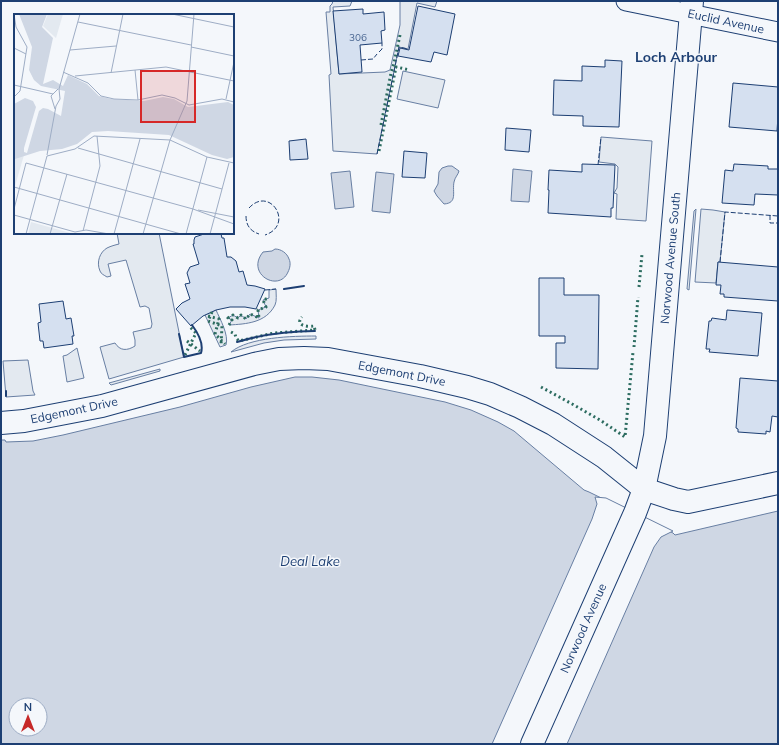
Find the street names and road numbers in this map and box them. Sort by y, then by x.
street label: Euclid Avenue [686,6,766,36]
street label: Norwood Avenue South [657,191,683,325]
street label: Edgemont Drive [357,357,447,389]
street label: Edgemont Drive [29,393,119,427]
street label: Norwood Avenue [556,581,610,675]

